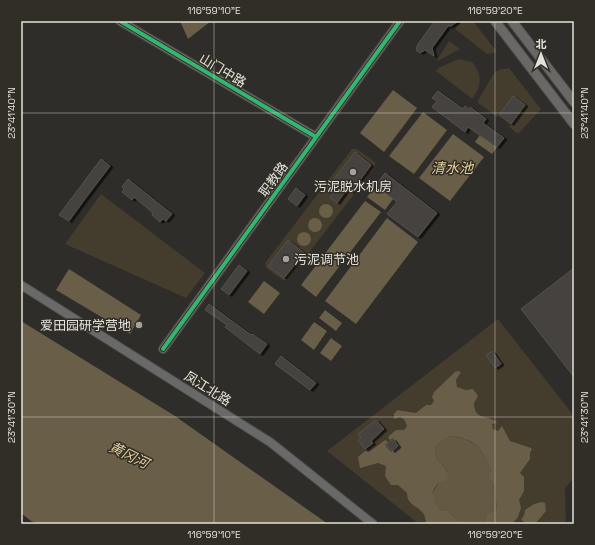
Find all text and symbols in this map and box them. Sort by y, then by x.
text: 116°59'10"E [187,4,241,17]
text: 116°59'20"E [467,4,523,17]
north arrow [521,34,561,74]
text: 北 [536,37,547,51]
street label: 山门中路 [196,50,249,91]
text: 23°41'40"N [5,87,18,139]
text: 23°41'40"N [578,87,591,139]
street label: 职教路 [255,159,292,200]
water label: 清水池 [431,159,475,177]
marker: 污泥脱水机房 [348,167,358,177]
place label: 污泥脱水机房 [314,178,392,195]
place label: 污泥调节池 [294,251,359,268]
marker: 污泥调节池 [281,254,291,264]
place label: 爱田园研学营地 [40,317,131,334]
marker: 爱田园研学营地 [134,320,144,330]
street label: 凤江北路 [181,367,234,409]
text: 23°41'30"N [5,391,18,443]
text: 23°41'30"N [578,391,591,443]
water label: 黄冈河 [106,438,155,474]
text: 116°59'10"E [187,528,241,541]
text: 116°59'20"E [467,528,523,541]

